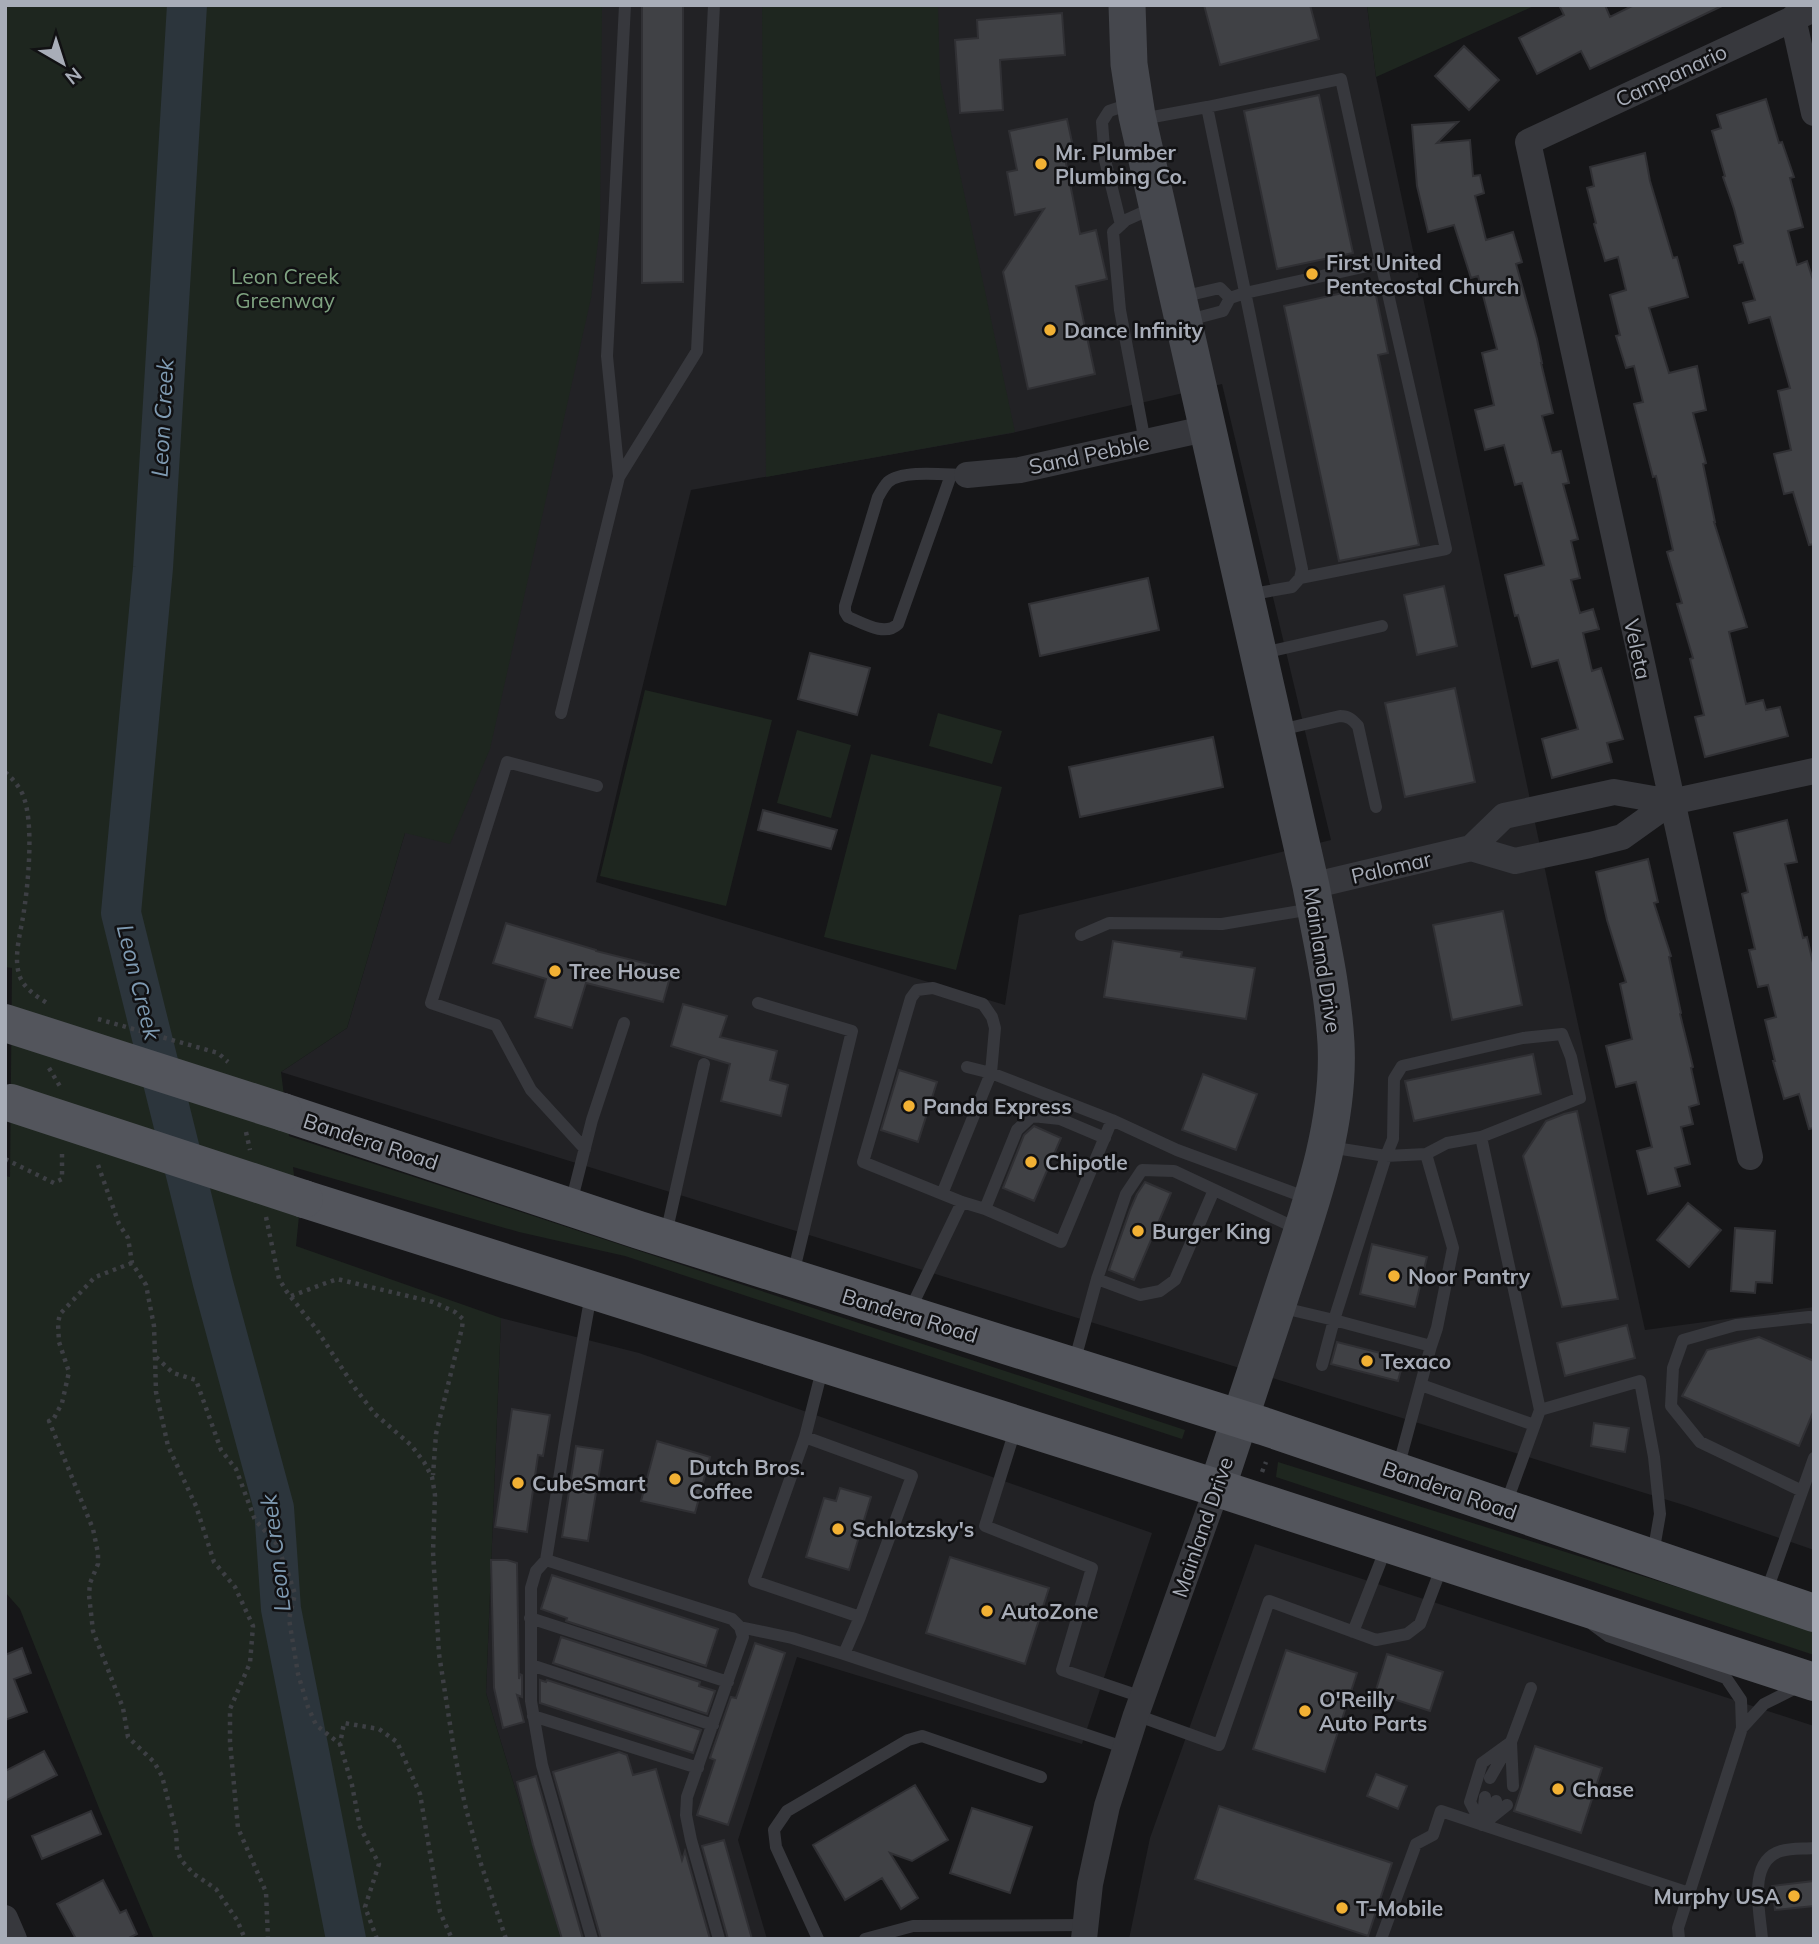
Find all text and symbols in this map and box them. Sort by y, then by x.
north arrow [28,28,98,98]
street label: Campanario [1611,38,1731,112]
text: N [61,62,87,90]
place label: Mr. Plumber Plumbing Co. [1055,139,1187,189]
marker: Mr. Plumber Plumbing Co. [1033,156,1049,172]
place label: First United Pentecostal Church [1326,249,1519,299]
park label: Leon Creek Greenway [231,263,339,313]
marker: First United Pentecostal Church [1304,266,1320,282]
place label: Dance Infinity [1064,317,1203,343]
marker: Dance Infinity [1042,322,1058,338]
water label: Leon Creek [144,357,180,478]
street label: Sand Pebble [1026,429,1152,479]
street label: Veleta [1619,616,1657,682]
street label: Palomar [1348,845,1434,889]
street label: Mainland Drive [1299,886,1347,1034]
water label: Leon Creek [111,921,168,1044]
place label: Tree House [569,958,680,984]
marker: Tree House [547,963,563,979]
place label: Panda Express [923,1093,1072,1119]
marker: Panda Express [901,1098,917,1114]
street label: Bandera Road [300,1107,442,1175]
place label: Chipotle [1045,1149,1128,1175]
marker: Chipotle [1023,1154,1039,1170]
place label: Burger King [1152,1218,1271,1244]
marker: Burger King [1130,1223,1146,1239]
place label: Noor Pantry [1408,1263,1531,1289]
marker: Noor Pantry [1386,1268,1402,1284]
street label: Bandera Road [839,1282,981,1348]
place label: Texaco [1381,1348,1451,1374]
marker: Texaco [1359,1353,1375,1369]
street label: Mainland Drive [1166,1453,1238,1601]
place label: Dutch Bros. Coffee [689,1454,805,1504]
street label: Bandera Road [1379,1455,1521,1525]
place label: CubeSmart [532,1470,645,1496]
marker: Dutch Bros. Coffee [667,1471,683,1487]
marker: CubeSmart [510,1475,526,1491]
water label: Leon Creek [253,1491,297,1614]
place label: Schlotzsky's [852,1516,974,1542]
marker: Schlotzsky's [830,1521,846,1537]
place label: AutoZone [1001,1598,1099,1624]
marker: AutoZone [979,1603,995,1619]
place label: O'Reilly Auto Parts [1319,1686,1427,1736]
marker: O'Reilly Auto Parts [1297,1703,1313,1719]
place label: Chase [1572,1776,1634,1802]
marker: Chase [1550,1781,1566,1797]
place label: Murphy USA [1653,1883,1780,1909]
marker: Murphy USA [1786,1888,1802,1904]
place label: T-Mobile [1356,1895,1443,1921]
marker: T-Mobile [1334,1900,1350,1916]

